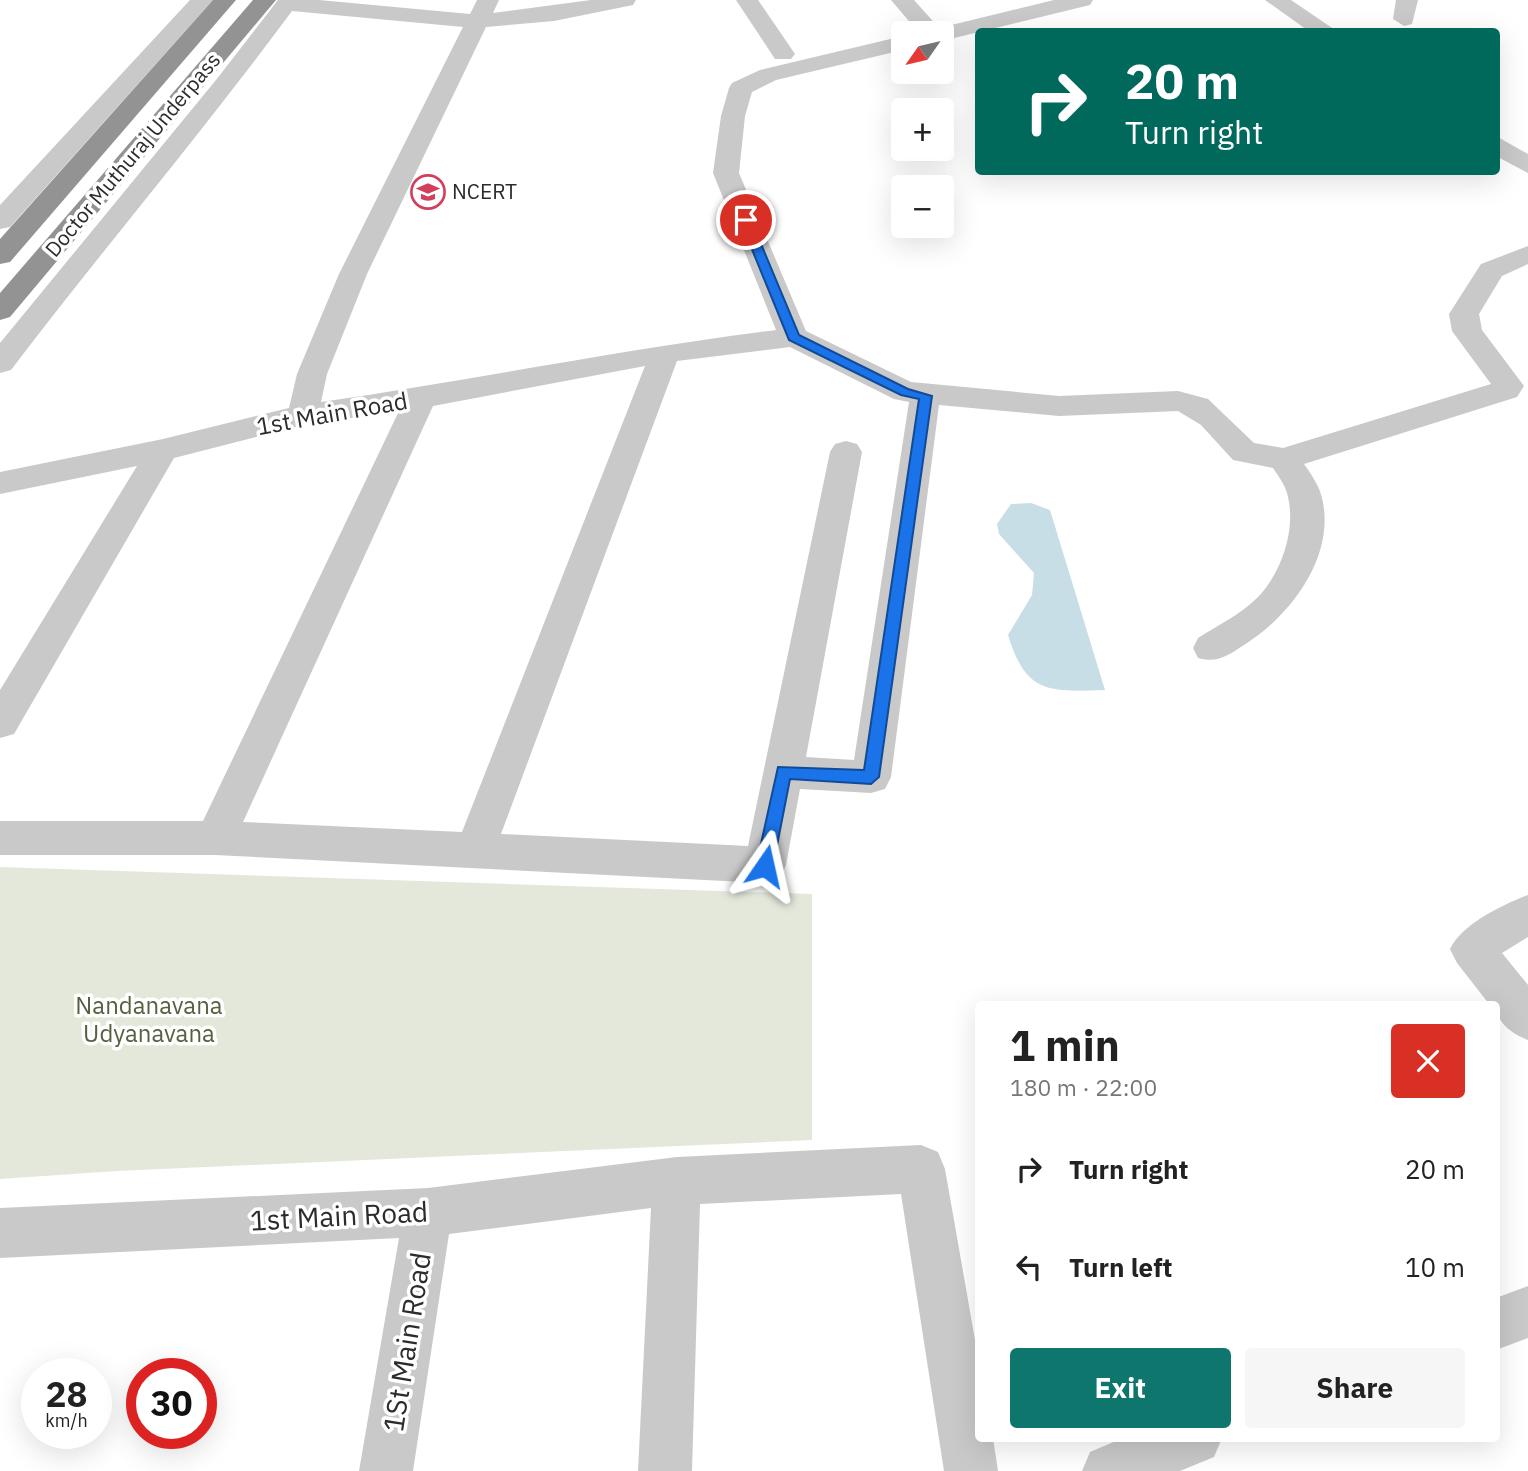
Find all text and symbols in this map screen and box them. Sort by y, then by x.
north arrow [891,21,954,84]
map controls [891,21,954,238]
street label: Doctor Muthuraj Underpass [38,46,226,262]
text: 20 m [1125,49,1239,112]
icon: right [1010,56,1101,147]
button: + [891,98,954,161]
text: Turn right [1125,111,1263,153]
school or university icon: NCERT [409,173,447,211]
button: − [891,175,954,238]
place label: NCERT [452,177,517,205]
pin [716,190,776,250]
icon: arrive [727,201,765,239]
street label: 1st Main Road [254,384,410,442]
position arrow [728,829,802,903]
park label: Nandanavana Udyanavana [75,989,223,1049]
text: 1 min [1010,1018,1120,1073]
button: close [1391,1024,1465,1098]
text: 180 m · 22:00 [1010,1072,1157,1102]
icon: right [1010,1150,1048,1188]
text: Turn right [1069,1152,1188,1186]
text: 20 m [1405,1152,1465,1186]
street label: 1st Main Road [249,1192,429,1239]
icon: left [1010,1248,1048,1286]
street label: 1St Main Road [374,1250,439,1434]
text: Turn left [1069,1250,1172,1284]
text: 10 m [1405,1250,1465,1284]
button: Exit [1010,1348,1231,1428]
button: Share [1245,1348,1465,1428]
speed limit sign: 30 [126,1358,217,1449]
text: 28 [45,1371,88,1417]
text: km/h [45,1409,88,1432]

